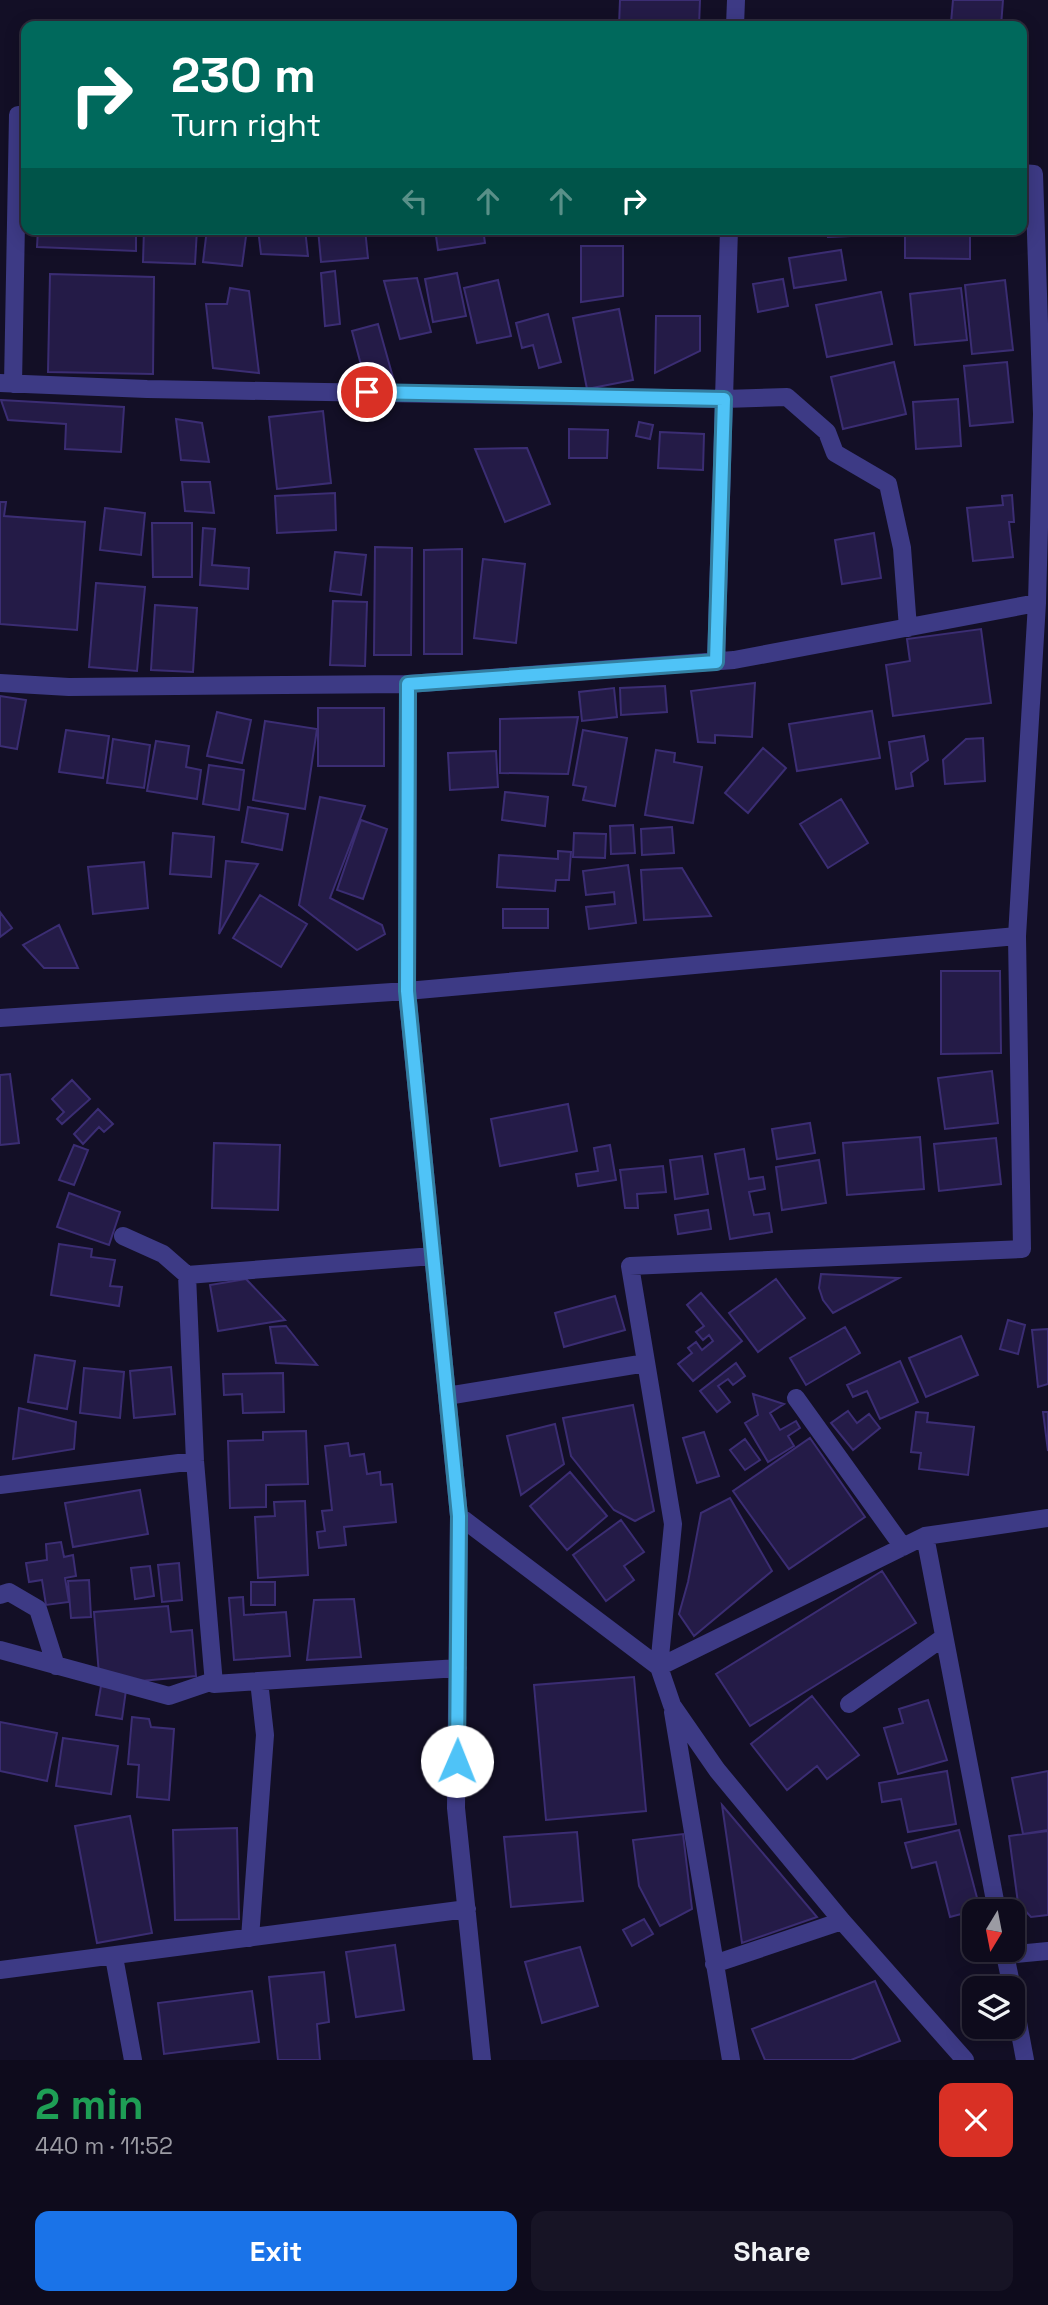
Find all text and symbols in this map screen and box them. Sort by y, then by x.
text: 230 m [171,44,316,106]
icon: right [56,49,147,140]
text: Turn right [171,105,321,145]
icon: left [396,182,434,220]
icon: ahead [469,182,507,220]
icon: ahead [542,182,580,220]
icon: right [615,182,653,220]
pin [337,362,397,422]
icon: arrive [348,373,386,411]
position arrow [420,1724,494,1798]
north arrow [962,1899,1026,1962]
map controls [962,1899,1025,2039]
button: layers [962,1976,1025,2039]
text: 2 min [35,2078,144,2131]
button: close [939,2083,1013,2157]
text: 440 m · 11:52 [35,2131,173,2161]
button: Exit [35,2211,517,2291]
button: Share [531,2211,1013,2291]

